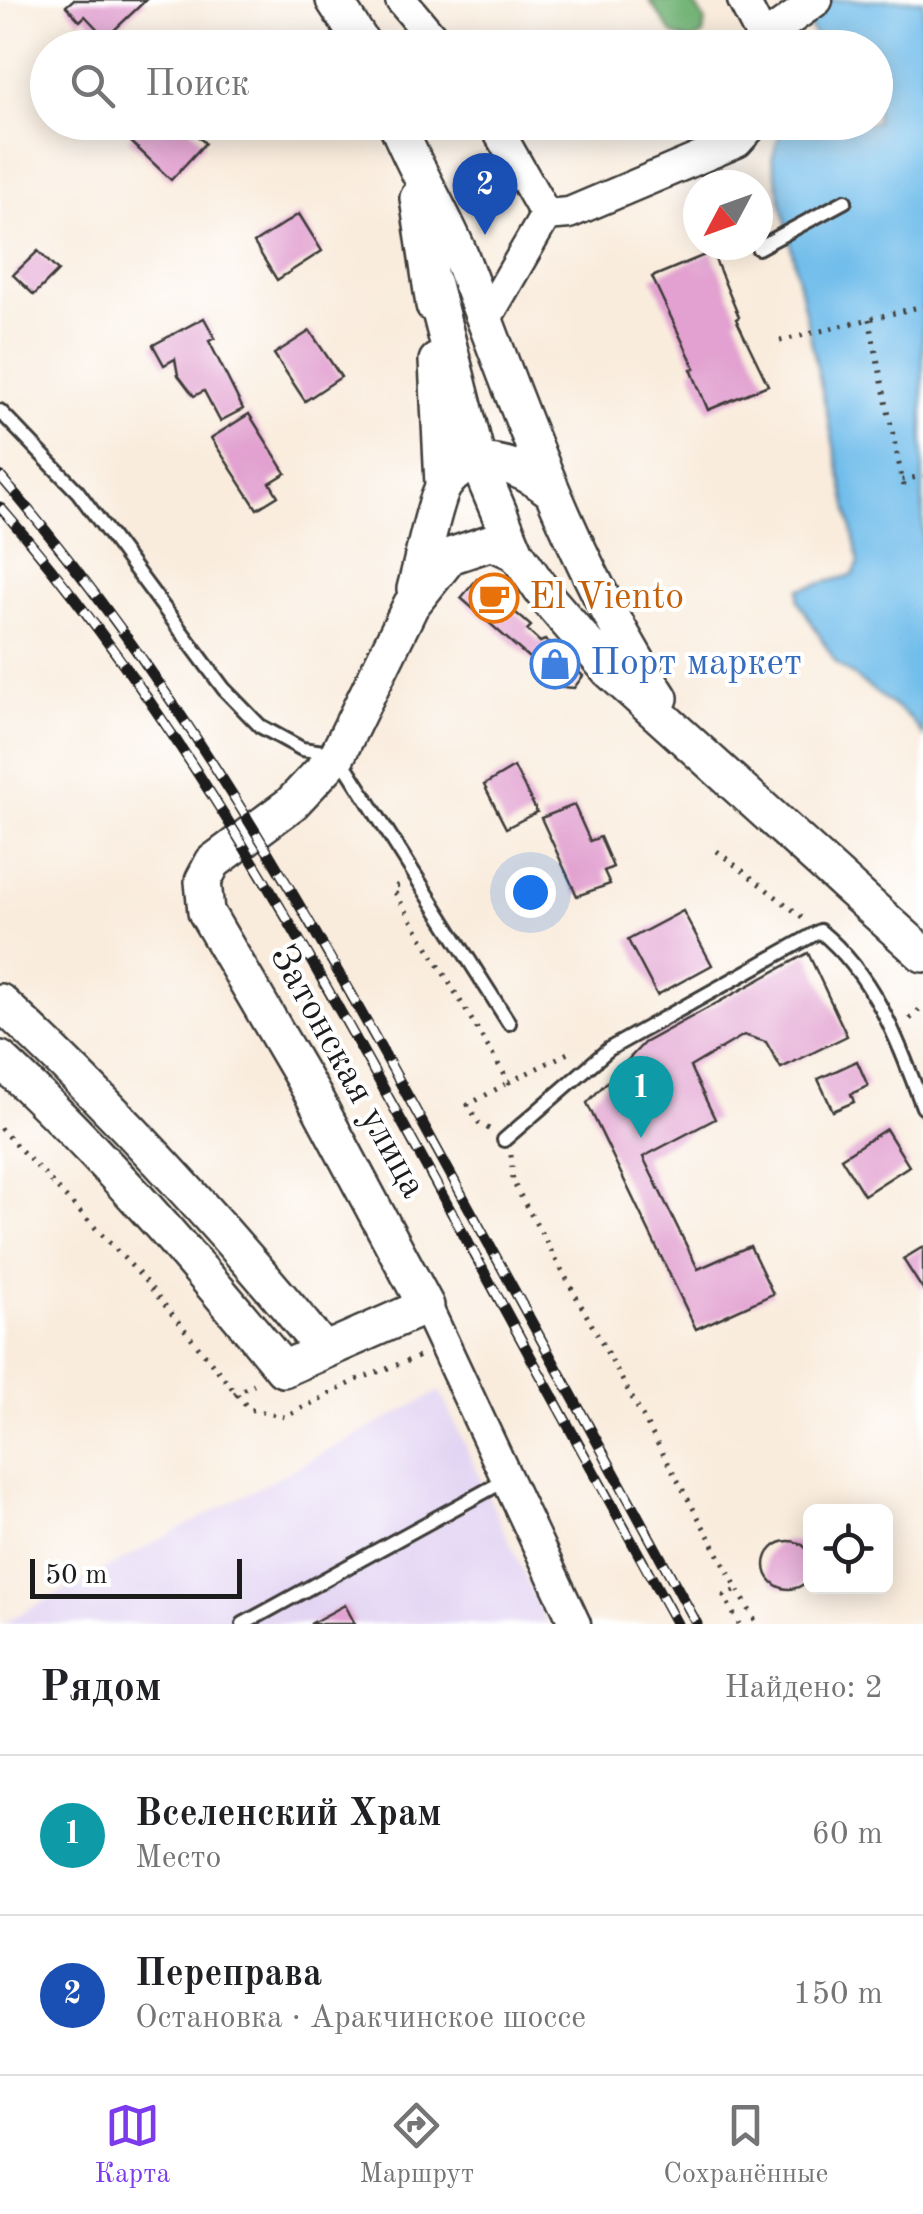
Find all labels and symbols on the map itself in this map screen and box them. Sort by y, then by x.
pin: 2 [452,152,518,235]
north arrow [683,170,773,260]
cafe icon: El Viento [468,572,520,624]
place label: El Viento [529,579,684,617]
shop icon: Порт маркет [529,638,581,690]
place label: Порт маркет [590,645,802,683]
your location [505,867,556,918]
street label: Затонская улица [262,939,432,1205]
pin: 1 [608,1056,674,1138]
scale bar [30,1554,242,1598]

